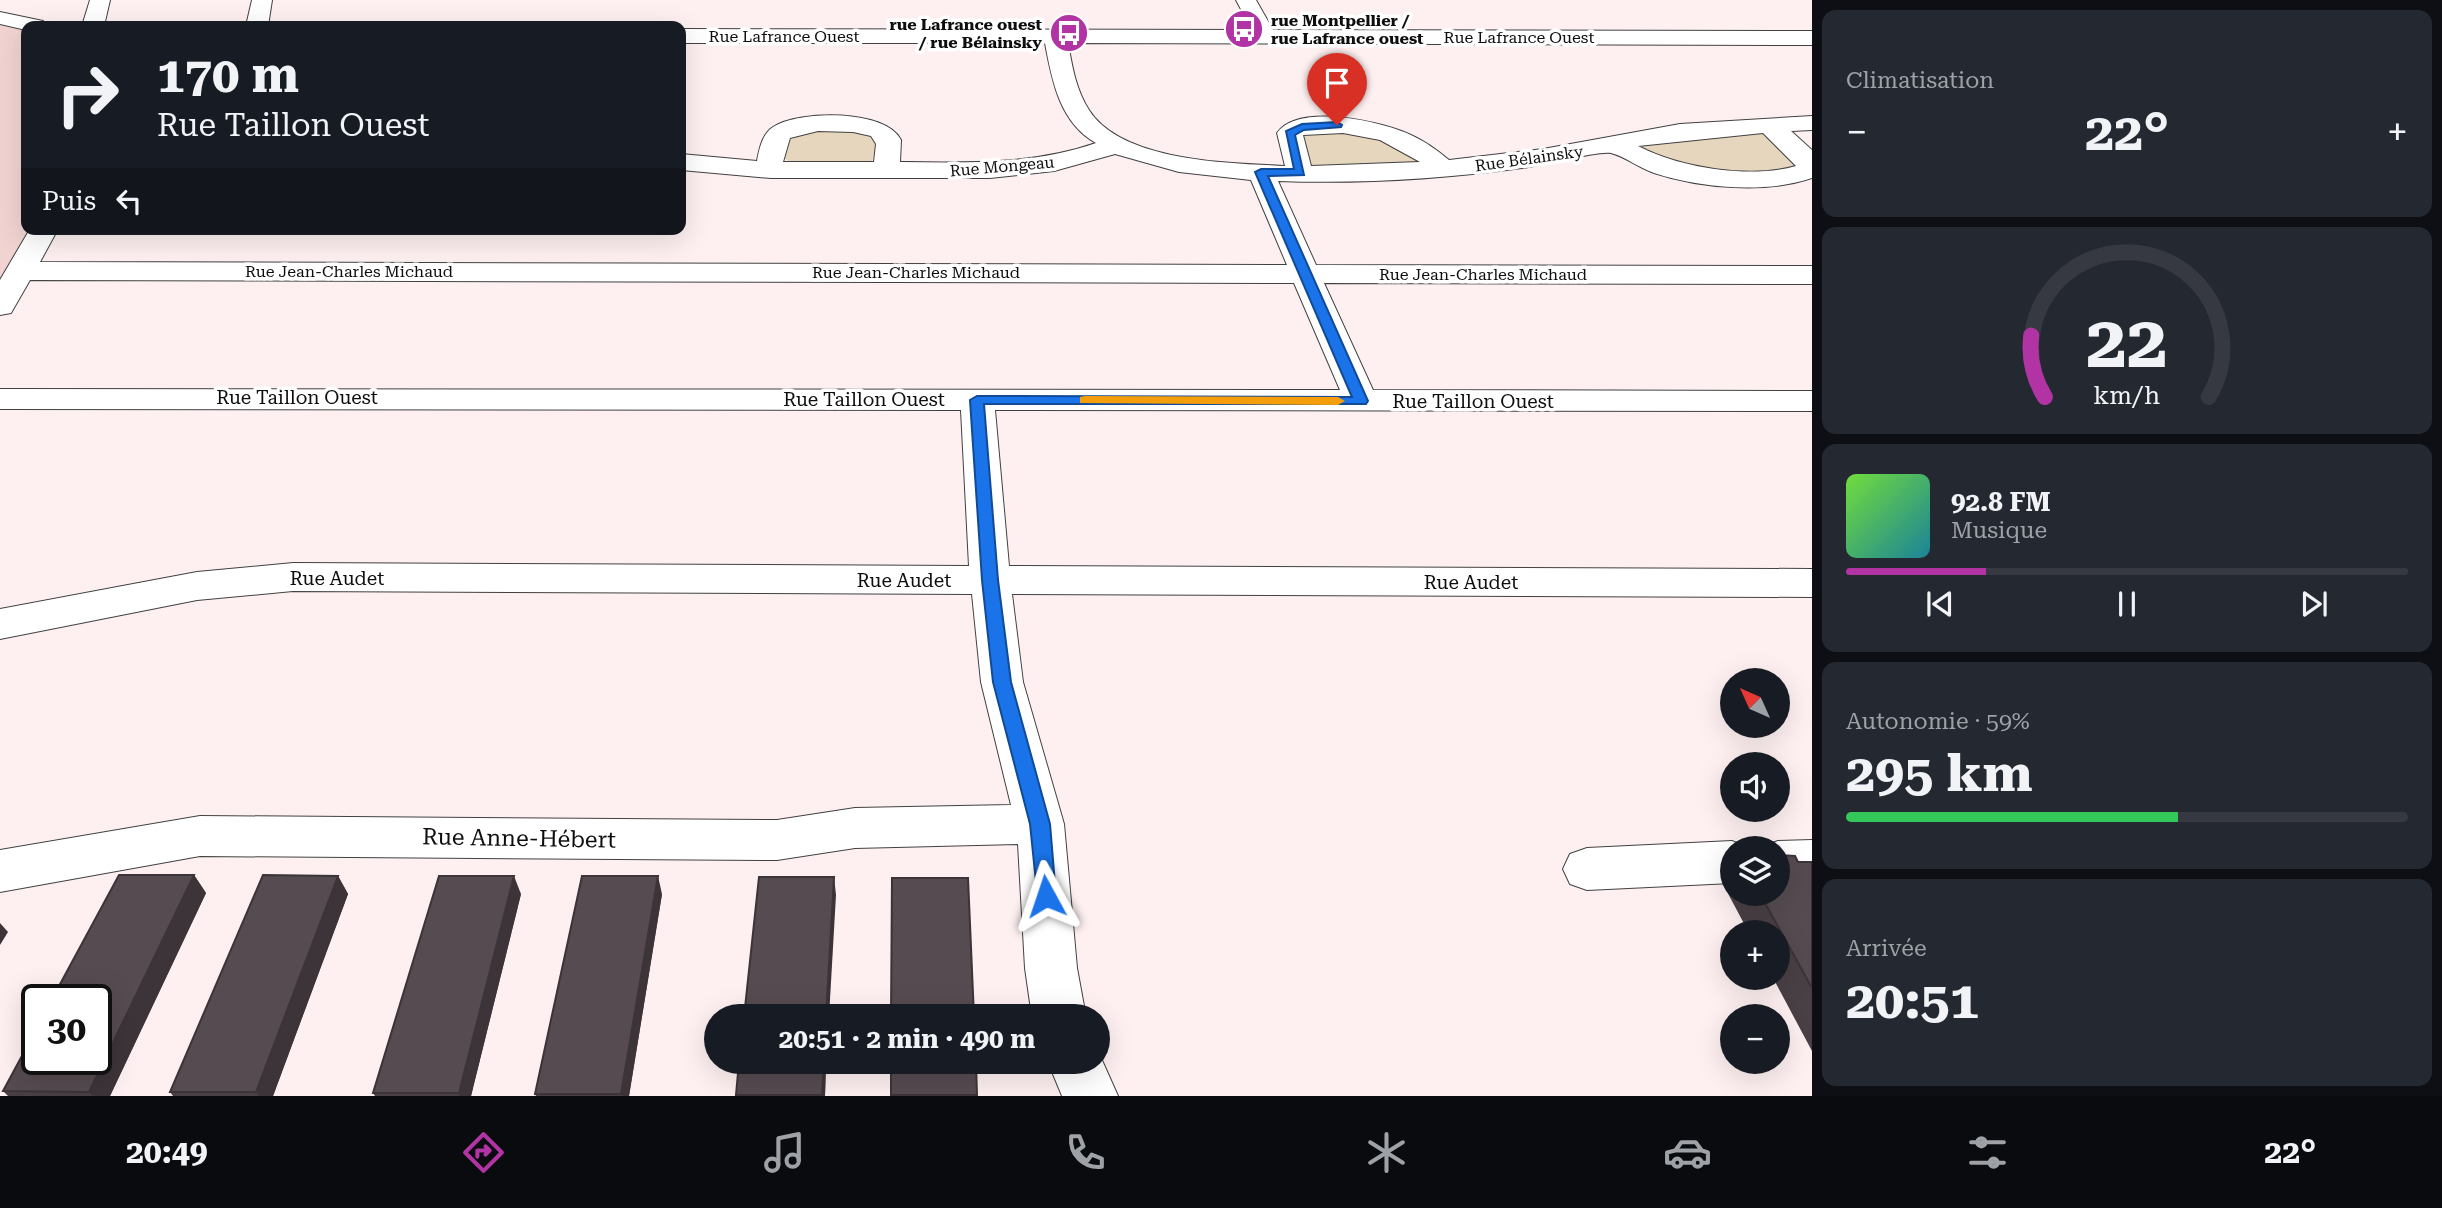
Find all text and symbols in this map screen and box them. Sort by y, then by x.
bus stop icon: rue Montpellier / rue Lafrance ouest [1223,8,1265,50]
place label: rue Montpellier / rue Lafrance ouest [1271,11,1424,48]
bus stop icon: rue Lafrance ouest / rue Bélainsky [1048,12,1090,54]
place label: rue Lafrance ouest / rue Bélainsky [889,15,1043,52]
street label: Rue Lafrance Ouest [709,27,859,46]
street label: Rue Lafrance Ouest [1444,28,1594,47]
text: 170 m [157,47,299,104]
icon: right [42,49,133,140]
pin [1307,53,1367,125]
icon: arrive [1318,64,1356,102]
text: Climatisation [1846,67,1994,94]
text: 22° [2085,102,2169,163]
text: Rue Taillon Ouest [157,106,429,144]
text: − [1846,110,1867,154]
text: + [2387,110,2408,154]
street label: Rue Bélainsky [1474,141,1585,175]
street label: Rue Mongeau [949,152,1055,181]
icon: left [110,182,148,220]
text: Puis [42,186,96,216]
street label: Rue Jean-Charles Michaud [245,262,453,281]
street label: Rue Jean-Charles Michaud [812,263,1020,282]
street label: Rue Jean-Charles Michaud [1379,265,1587,284]
text: 22 [2086,300,2168,385]
text: km/h [2094,381,2160,410]
street label: Rue Taillon Ouest [216,386,378,409]
street label: Rue Taillon Ouest [783,388,945,411]
street label: Rue Taillon Ouest [1392,390,1554,413]
text: 92.8 FM [1951,487,2051,517]
text: Musique [1951,517,2047,544]
street label: Rue Audet [290,567,384,590]
street label: Rue Audet [857,569,951,592]
street label: Rue Audet [1424,571,1518,594]
icon: previous [1921,585,1959,623]
icon: pause [2108,585,2146,623]
icon: next [2295,585,2333,623]
north arrow [1720,668,1790,738]
map controls [1720,668,1790,1074]
text: Autonomie · 59% [1846,708,2030,735]
text: 295 km [1846,743,2033,804]
button: sound [1720,752,1790,822]
street label: Rue Anne-Hébert [422,823,617,854]
button: layers [1720,836,1790,906]
position arrow [1009,859,1083,933]
button: + [1720,920,1790,990]
text: Arrivée [1846,935,1927,962]
text: 20:51 [1846,970,1979,1031]
speed limit sign: 30 [21,984,112,1075]
button: − [1720,1004,1790,1074]
text: 20:51 · 2 min · 490 m [779,1024,1035,1054]
icon: directions [459,1128,508,1177]
icon: music [760,1128,809,1177]
icon: phone [1061,1128,1110,1177]
icon: climate [1362,1128,1411,1177]
icon: car [1663,1128,1712,1177]
icon: filters [1963,1128,2012,1177]
text: 20:49 [126,1133,208,1171]
text: 22° [2264,1133,2316,1171]

